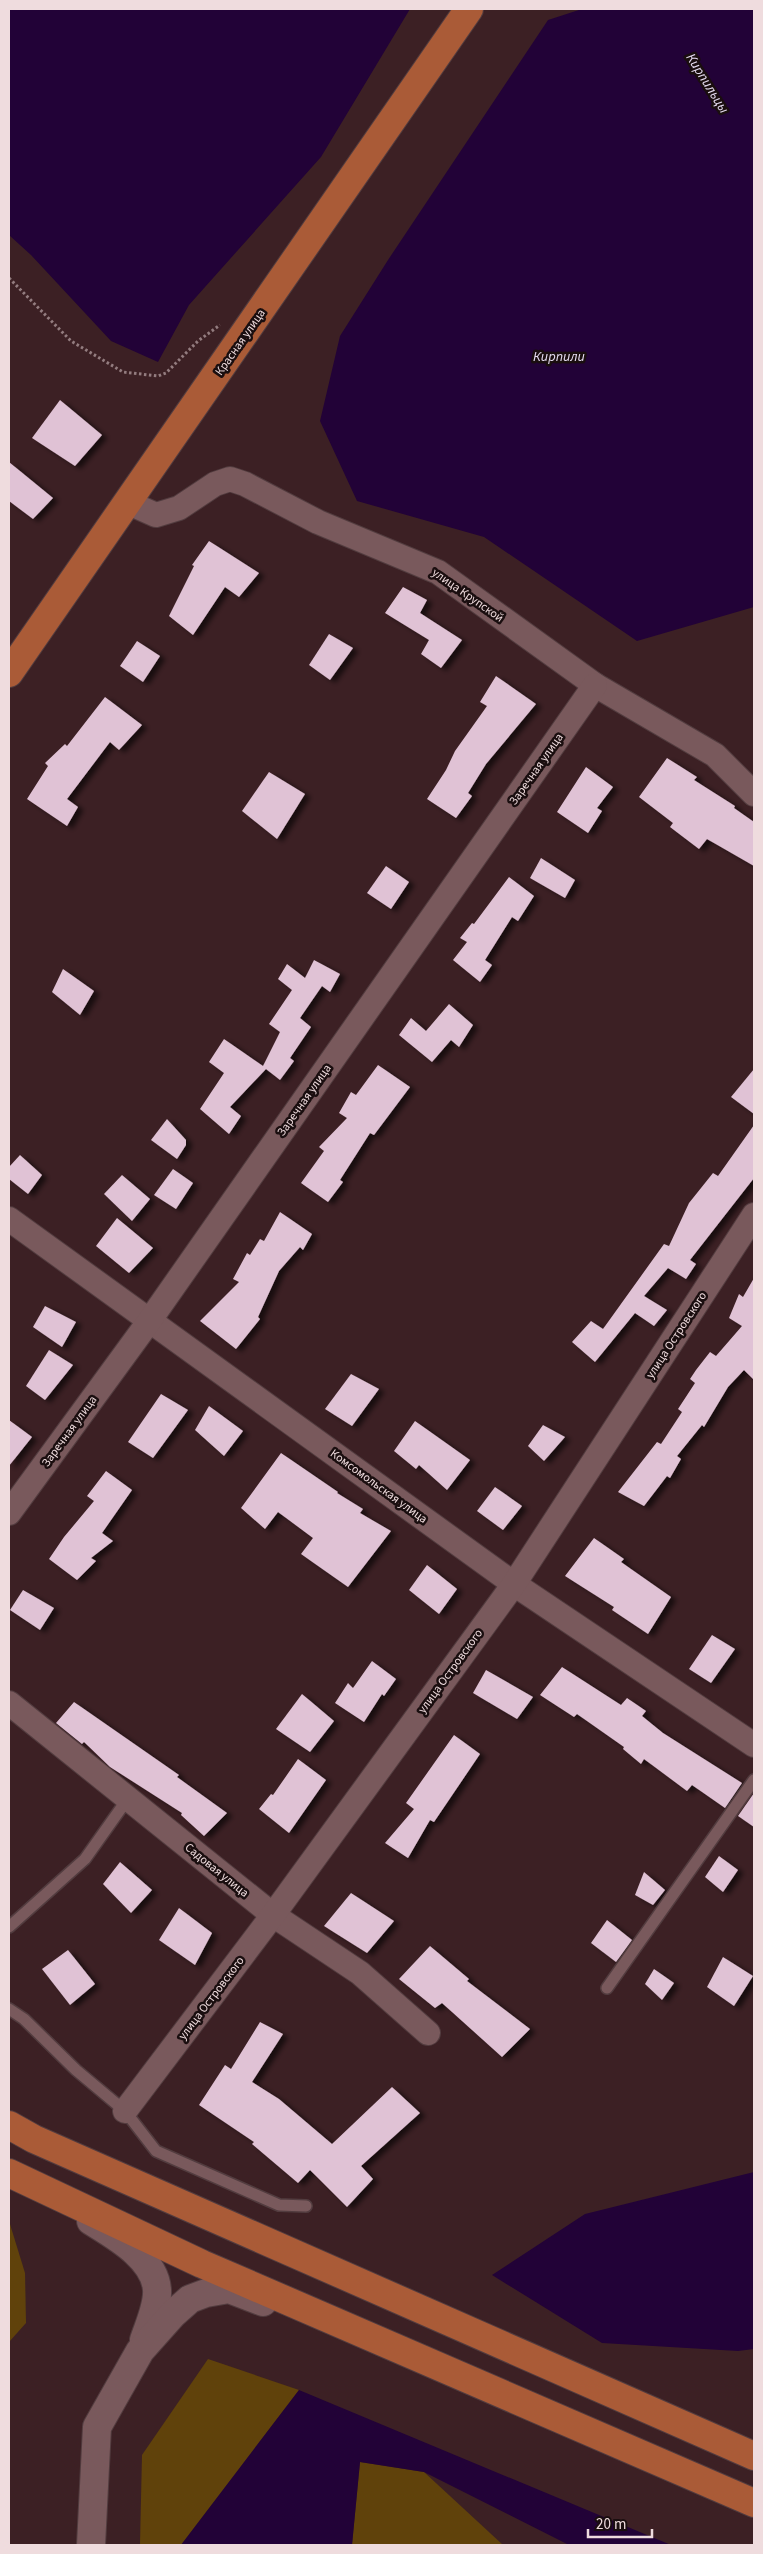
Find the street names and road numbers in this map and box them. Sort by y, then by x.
street label: Красная улица [211,306,270,379]
street label: улица Крупской [428,564,507,627]
street label: Заречная улица [505,730,568,809]
street label: Заречная улица [273,1061,336,1140]
street label: улица Островского [642,1288,711,1382]
street label: Заречная улица [38,1392,101,1470]
street label: Комсомольская улица [327,1445,431,1528]
street label: улица Островского [414,1626,487,1717]
street label: Садовая улица [181,1839,252,1902]
street label: улица Островского [174,1953,248,2044]

